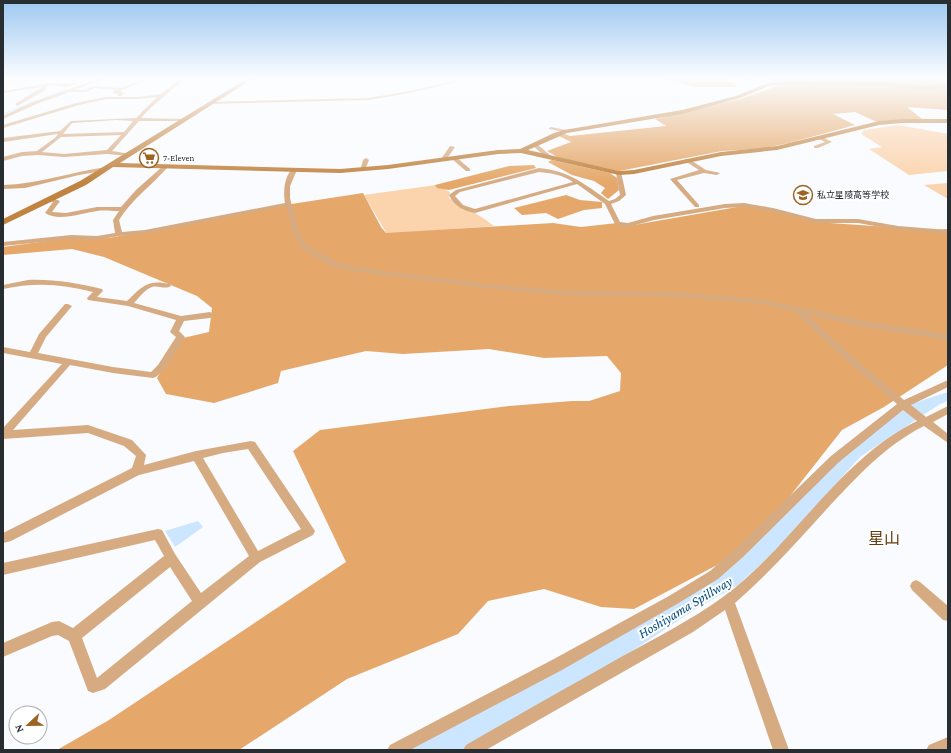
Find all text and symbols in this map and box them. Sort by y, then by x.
supermarket icon: 7-Eleven [138,147,160,169]
place label: 7-Eleven [163,153,194,163]
school or university icon: 私立星陵高等学校 [792,184,814,206]
place label: 私立星陵高等学校 [817,190,889,200]
district label: 星山 [868,530,900,547]
water label: Hoshiyama Spillway [635,573,735,641]
north arrow [8,705,48,745]
text: N [12,723,26,734]

